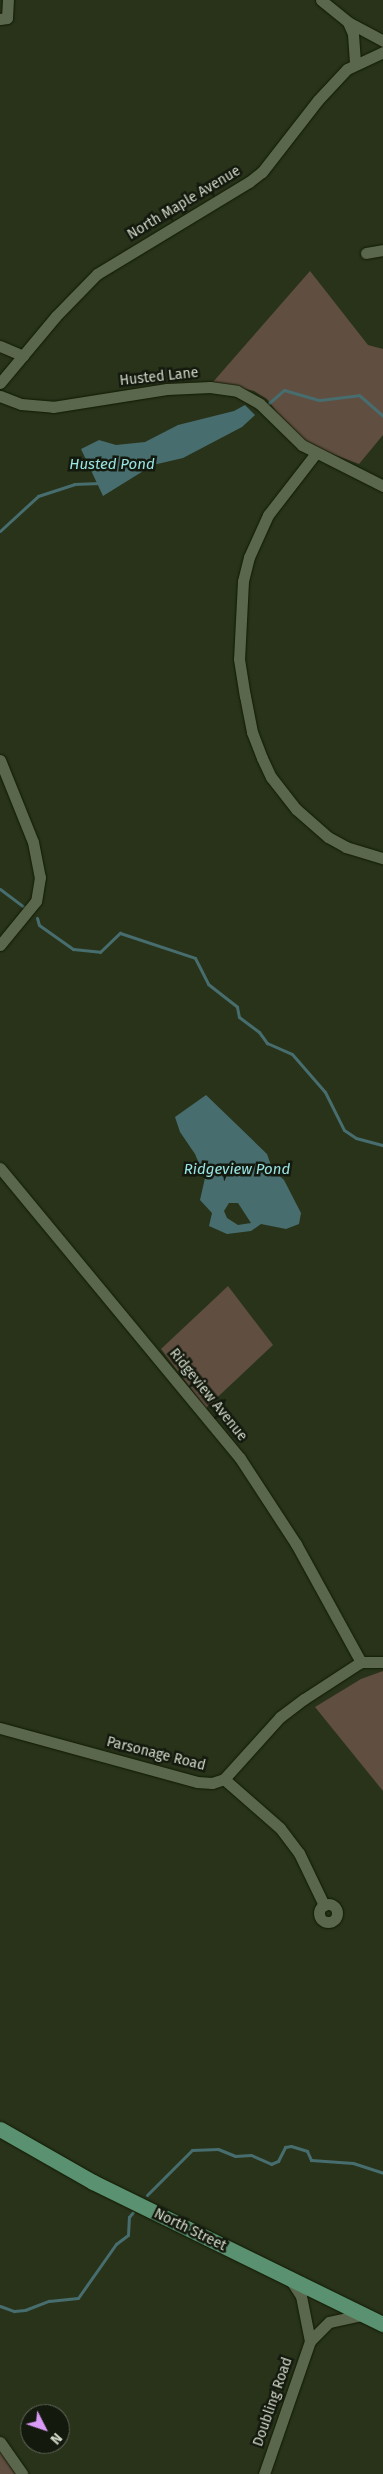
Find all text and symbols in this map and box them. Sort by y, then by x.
street label: North Maple Avenue [124,163,244,243]
street label: Husted Lane [119,365,199,389]
water label: Husted Pond [69,456,155,474]
water label: Ridgeview Pond [184,1161,290,1179]
street label: Ridgeview Avenue [166,1345,250,1445]
street label: Parsonage Road [105,1734,207,1774]
street label: North Street [151,2205,229,2255]
street label: Doubling Road [250,2355,296,2449]
north arrow [20,2404,70,2454]
text: N [46,2429,65,2448]

